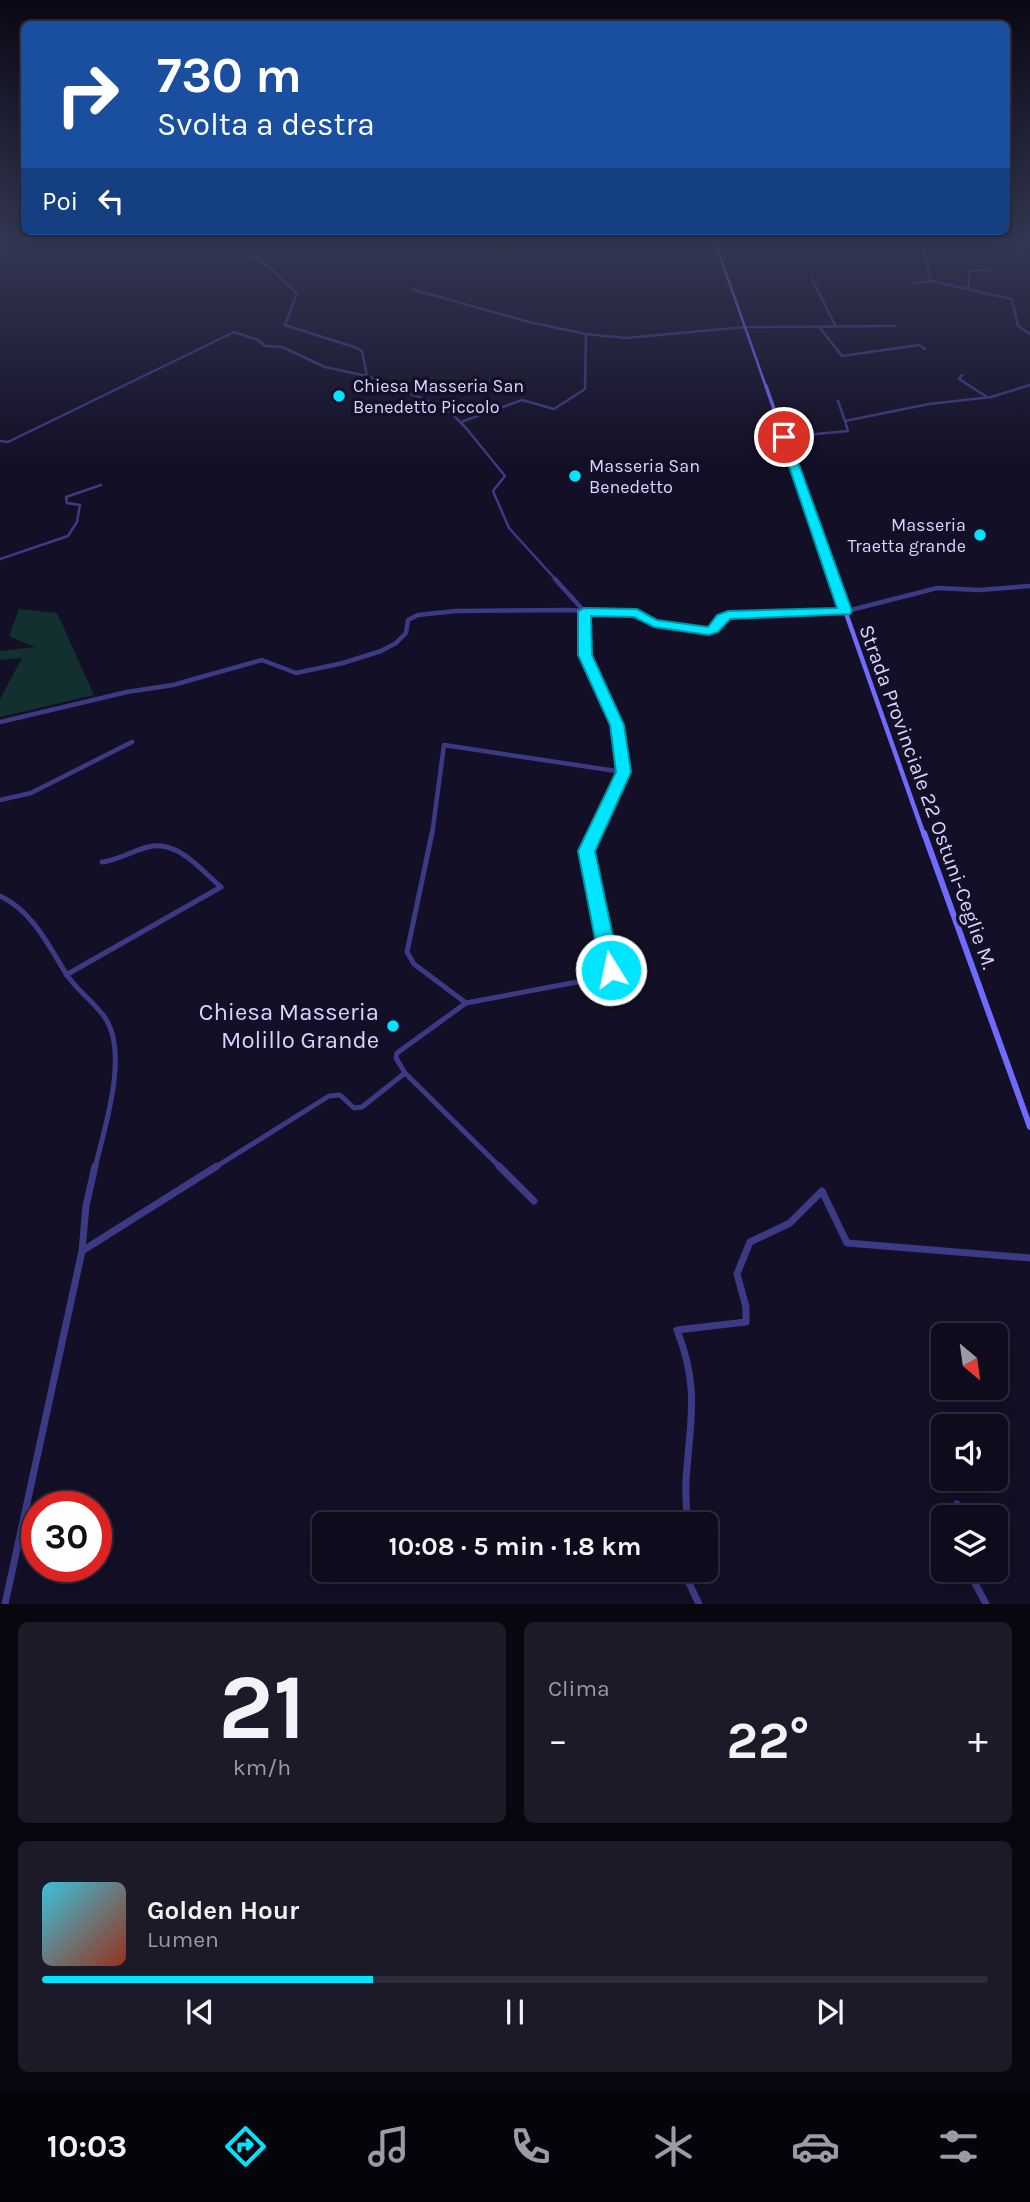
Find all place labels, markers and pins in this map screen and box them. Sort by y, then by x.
place label: Chiesa Masseria San Benedetto Piccolo [353,375,524,418]
marker: Chiesa Masseria San Benedetto Piccolo [331,388,347,404]
pin [754,407,814,467]
place label: Masseria San Benedetto [589,455,700,498]
marker: Masseria San Benedetto [567,468,583,484]
place label: Masseria Traetta grande [848,514,966,557]
marker: Masseria Traetta grande [972,527,988,543]
place label: Chiesa Masseria Molillo Grande [199,998,379,1054]
marker: Chiesa Masseria Molillo Grande [385,1018,401,1034]

